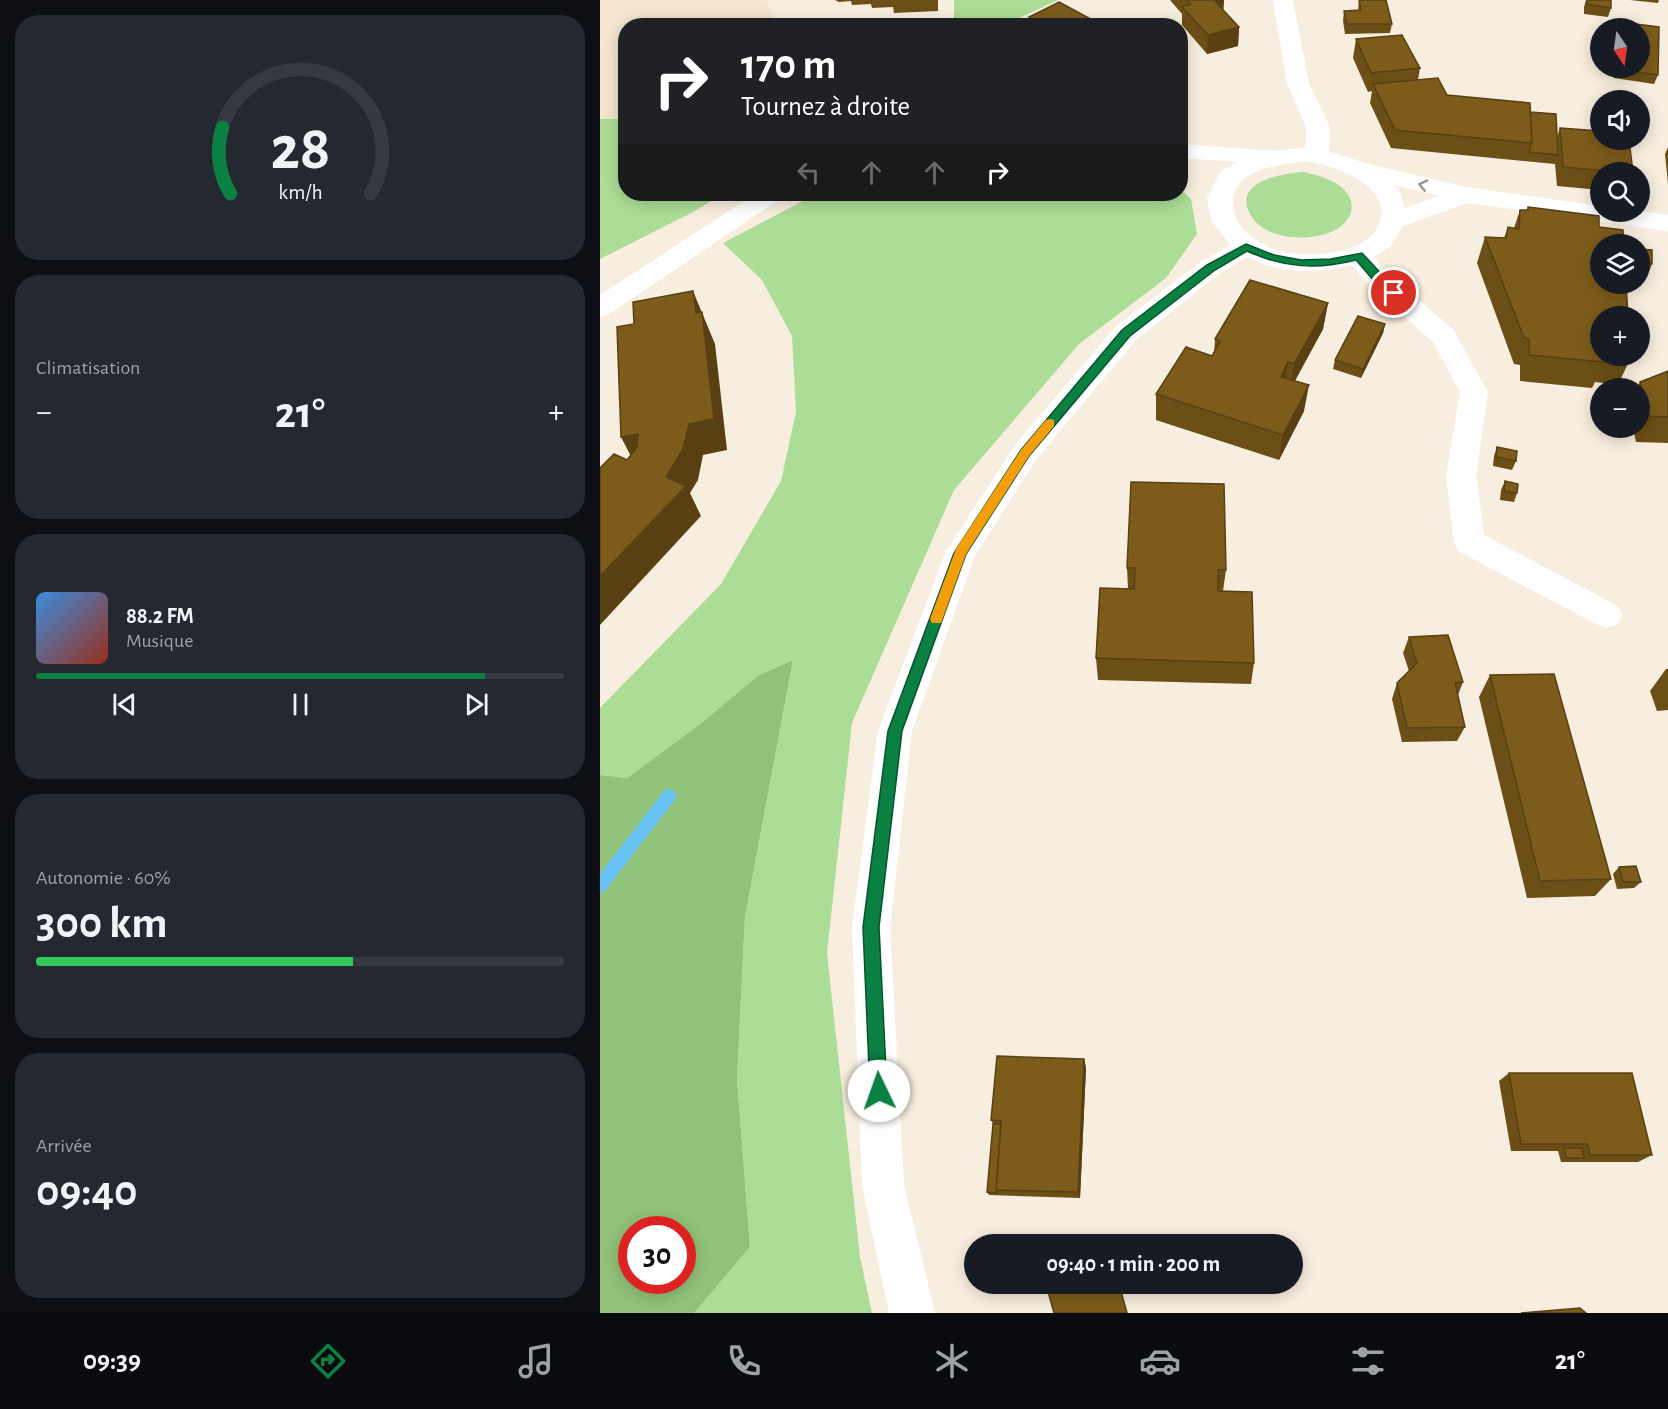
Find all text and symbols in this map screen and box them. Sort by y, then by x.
north arrow [1590,18,1650,78]
map controls [1590,18,1650,438]
icon: right [642,42,720,120]
text: 170 m [741,44,836,86]
button: sound [1590,90,1650,150]
text: Tournez à droite [741,93,910,120]
text: 28 [270,118,330,180]
icon: left [792,156,825,189]
icon: ahead [855,156,888,189]
icon: ahead [918,156,951,189]
icon: right [981,156,1014,189]
button: search [1590,162,1650,222]
one-way arrow [1418,179,1428,192]
text: km/h [278,183,322,204]
button: layers [1590,234,1650,294]
pin [1368,267,1419,318]
icon: arrive [1377,276,1410,309]
button: + [1590,306,1650,366]
text: Climatisation [36,358,140,378]
button: − [1590,378,1650,438]
text: 21° [275,391,325,436]
text: − [36,396,52,429]
text: + [548,396,564,429]
text: 88.2 FM [126,605,194,627]
text: Musique [126,631,193,651]
icon: previous [108,688,141,721]
icon: pause [284,688,317,721]
icon: next [460,688,493,721]
text: Autonomie · 60% [36,868,171,888]
text: 300 km [36,901,168,946]
position arrow [847,1059,911,1123]
text: Arrivée [36,1136,92,1156]
text: 09:40 [36,1169,138,1214]
speed limit sign: 30 [618,1216,696,1294]
text: 09:40 · 1 min · 200 m [1047,1253,1220,1275]
icon: directions [307,1340,349,1382]
icon: music [515,1340,557,1382]
icon: phone [723,1340,765,1382]
icon: climate [931,1340,973,1382]
icon: car [1139,1340,1181,1382]
icon: filters [1347,1340,1389,1382]
text: 09:39 [83,1347,141,1374]
text: 21° [1555,1347,1585,1374]

